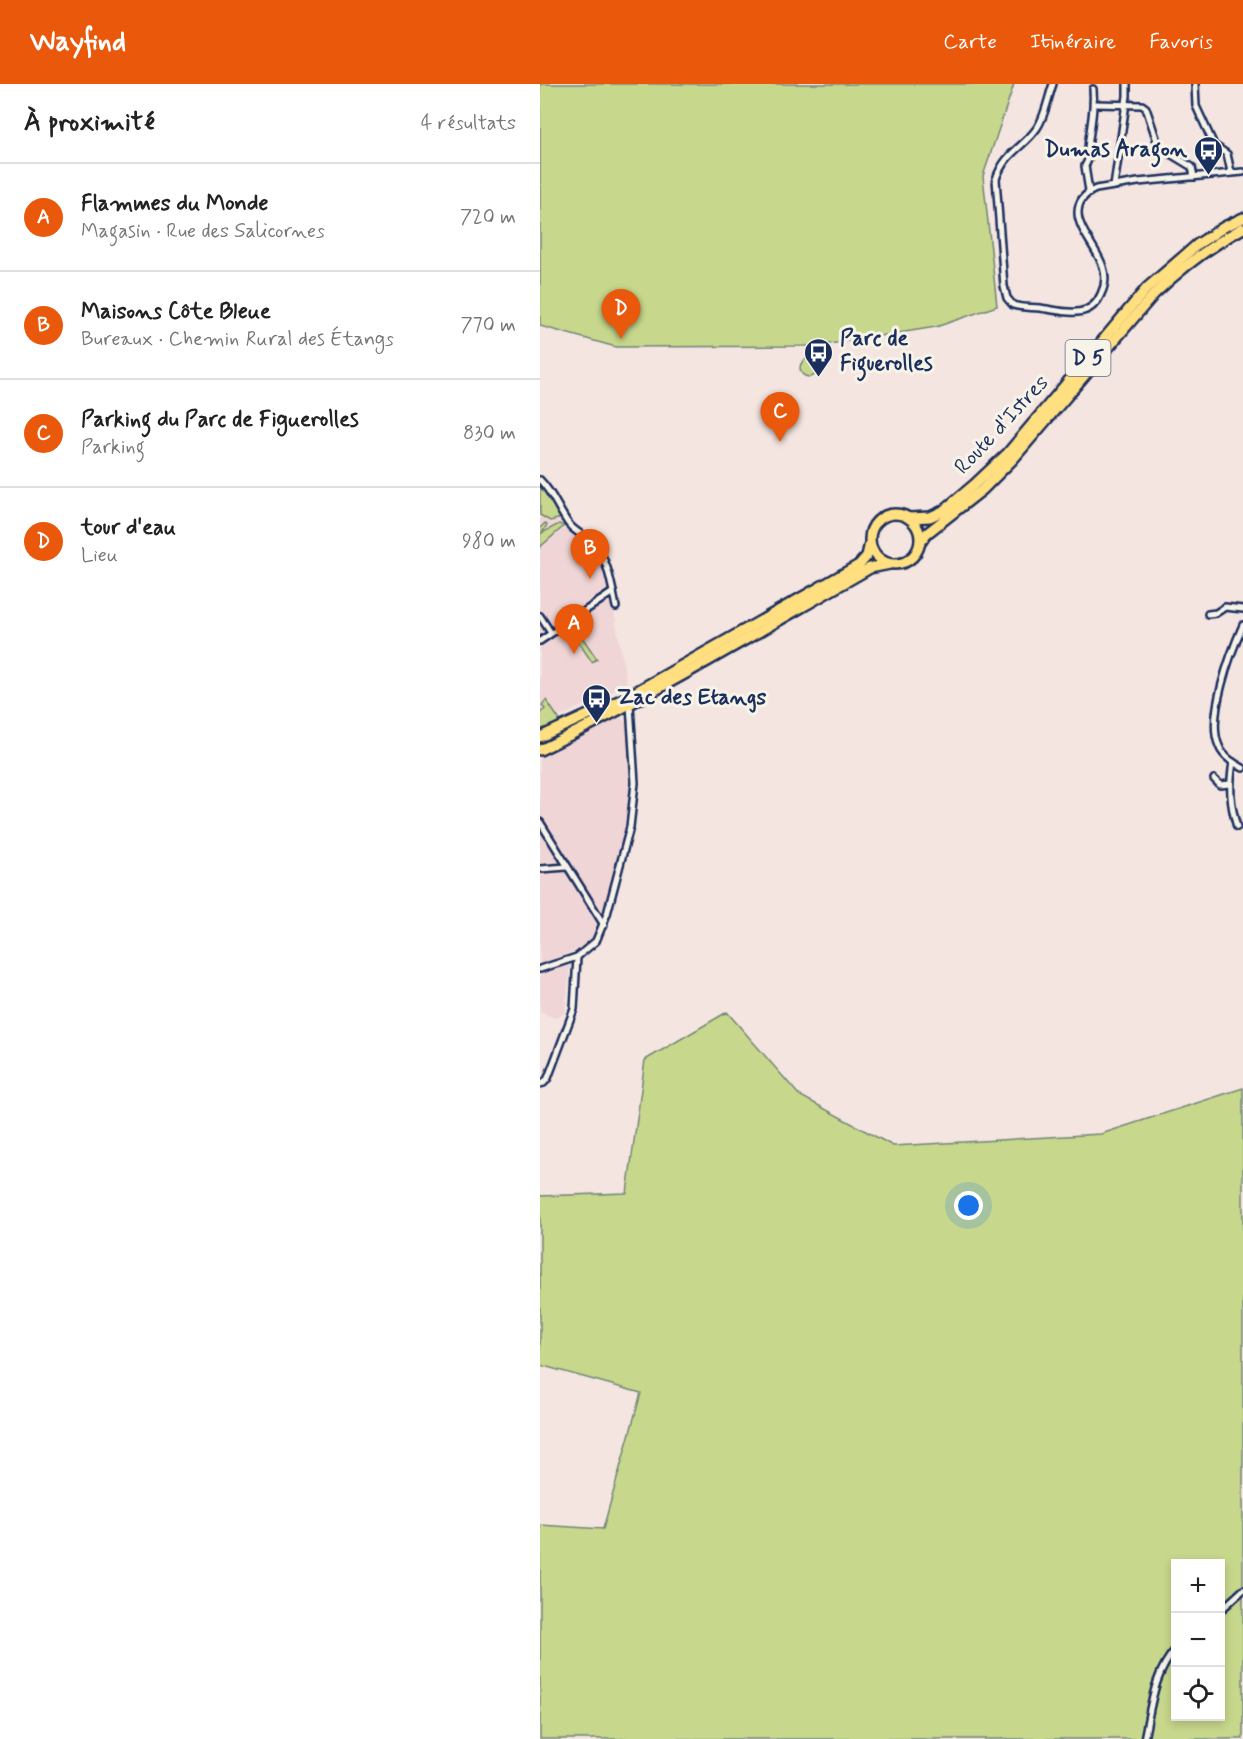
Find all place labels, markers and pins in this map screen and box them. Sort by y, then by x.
bus stop icon: Dumas Aragon [1192,134,1224,176]
place label: Dumas Aragon [1044,136,1188,168]
pin: D [602,290,640,339]
place label: Parc de Figuerolles [840,325,933,382]
bus stop icon: Parc de Figuerolles [803,336,835,378]
pin: C [760,392,800,442]
pin: B [571,530,610,579]
pin: A [555,604,594,654]
bus stop icon: Zac des Etangs [580,682,612,724]
place label: Zac des Etangs [617,684,767,713]

